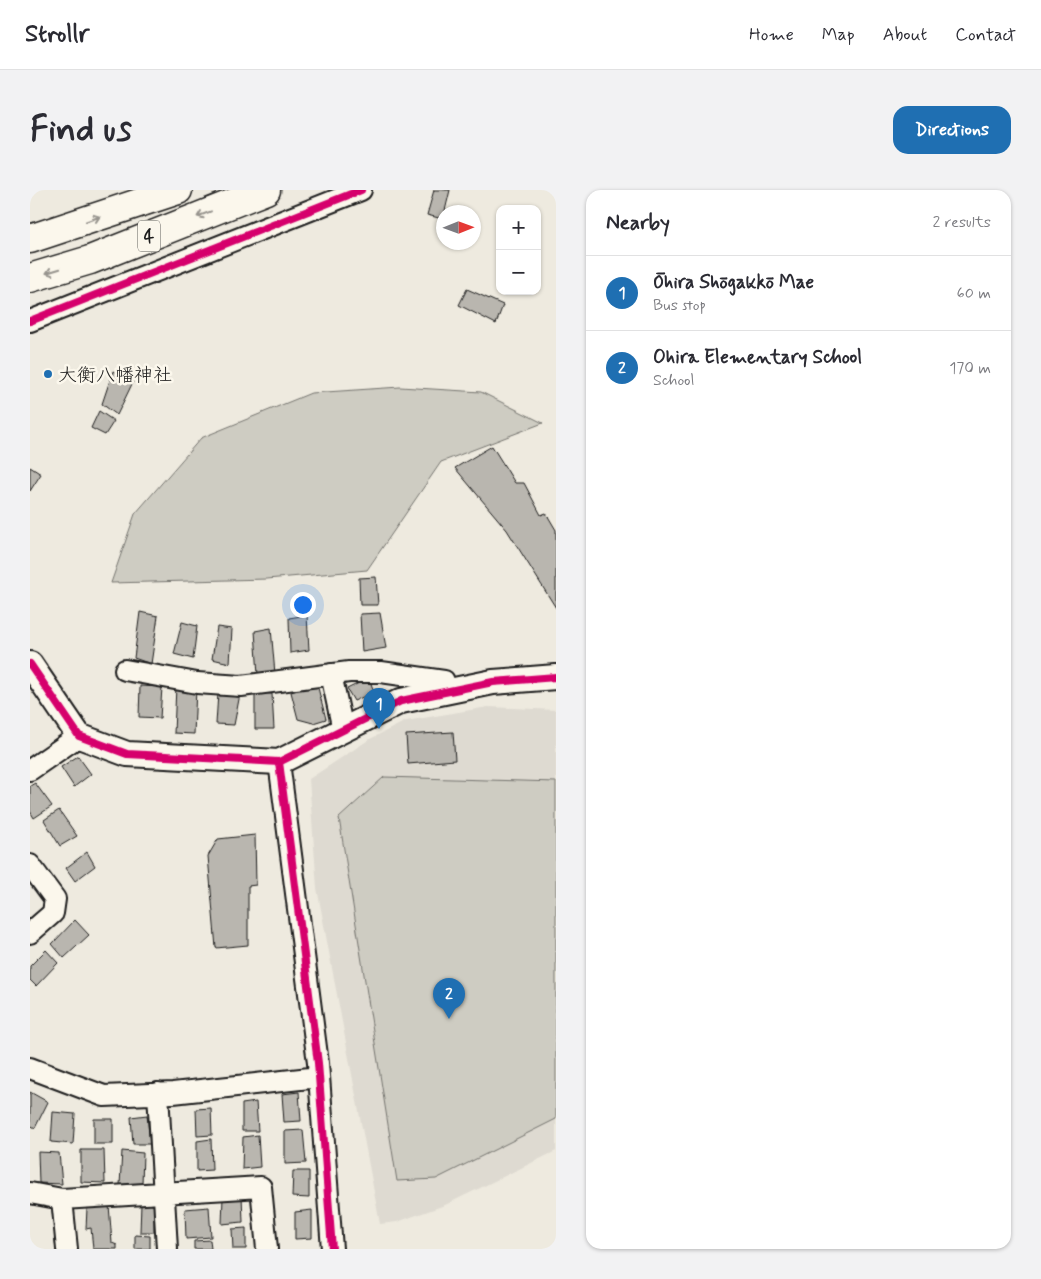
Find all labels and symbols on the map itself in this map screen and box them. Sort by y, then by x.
north arrow [436,205,481,250]
one-way arrow [197,210,213,219]
one-way arrow [85,214,101,223]
road number: 4 [138,220,160,251]
one-way arrow [45,267,61,277]
place label: 大衡八幡神社 [58,363,172,388]
marker: 大衡八幡神社 [42,368,54,380]
your location [290,592,316,618]
pin: 1 [363,688,395,729]
pin: 2 [433,978,465,1019]

